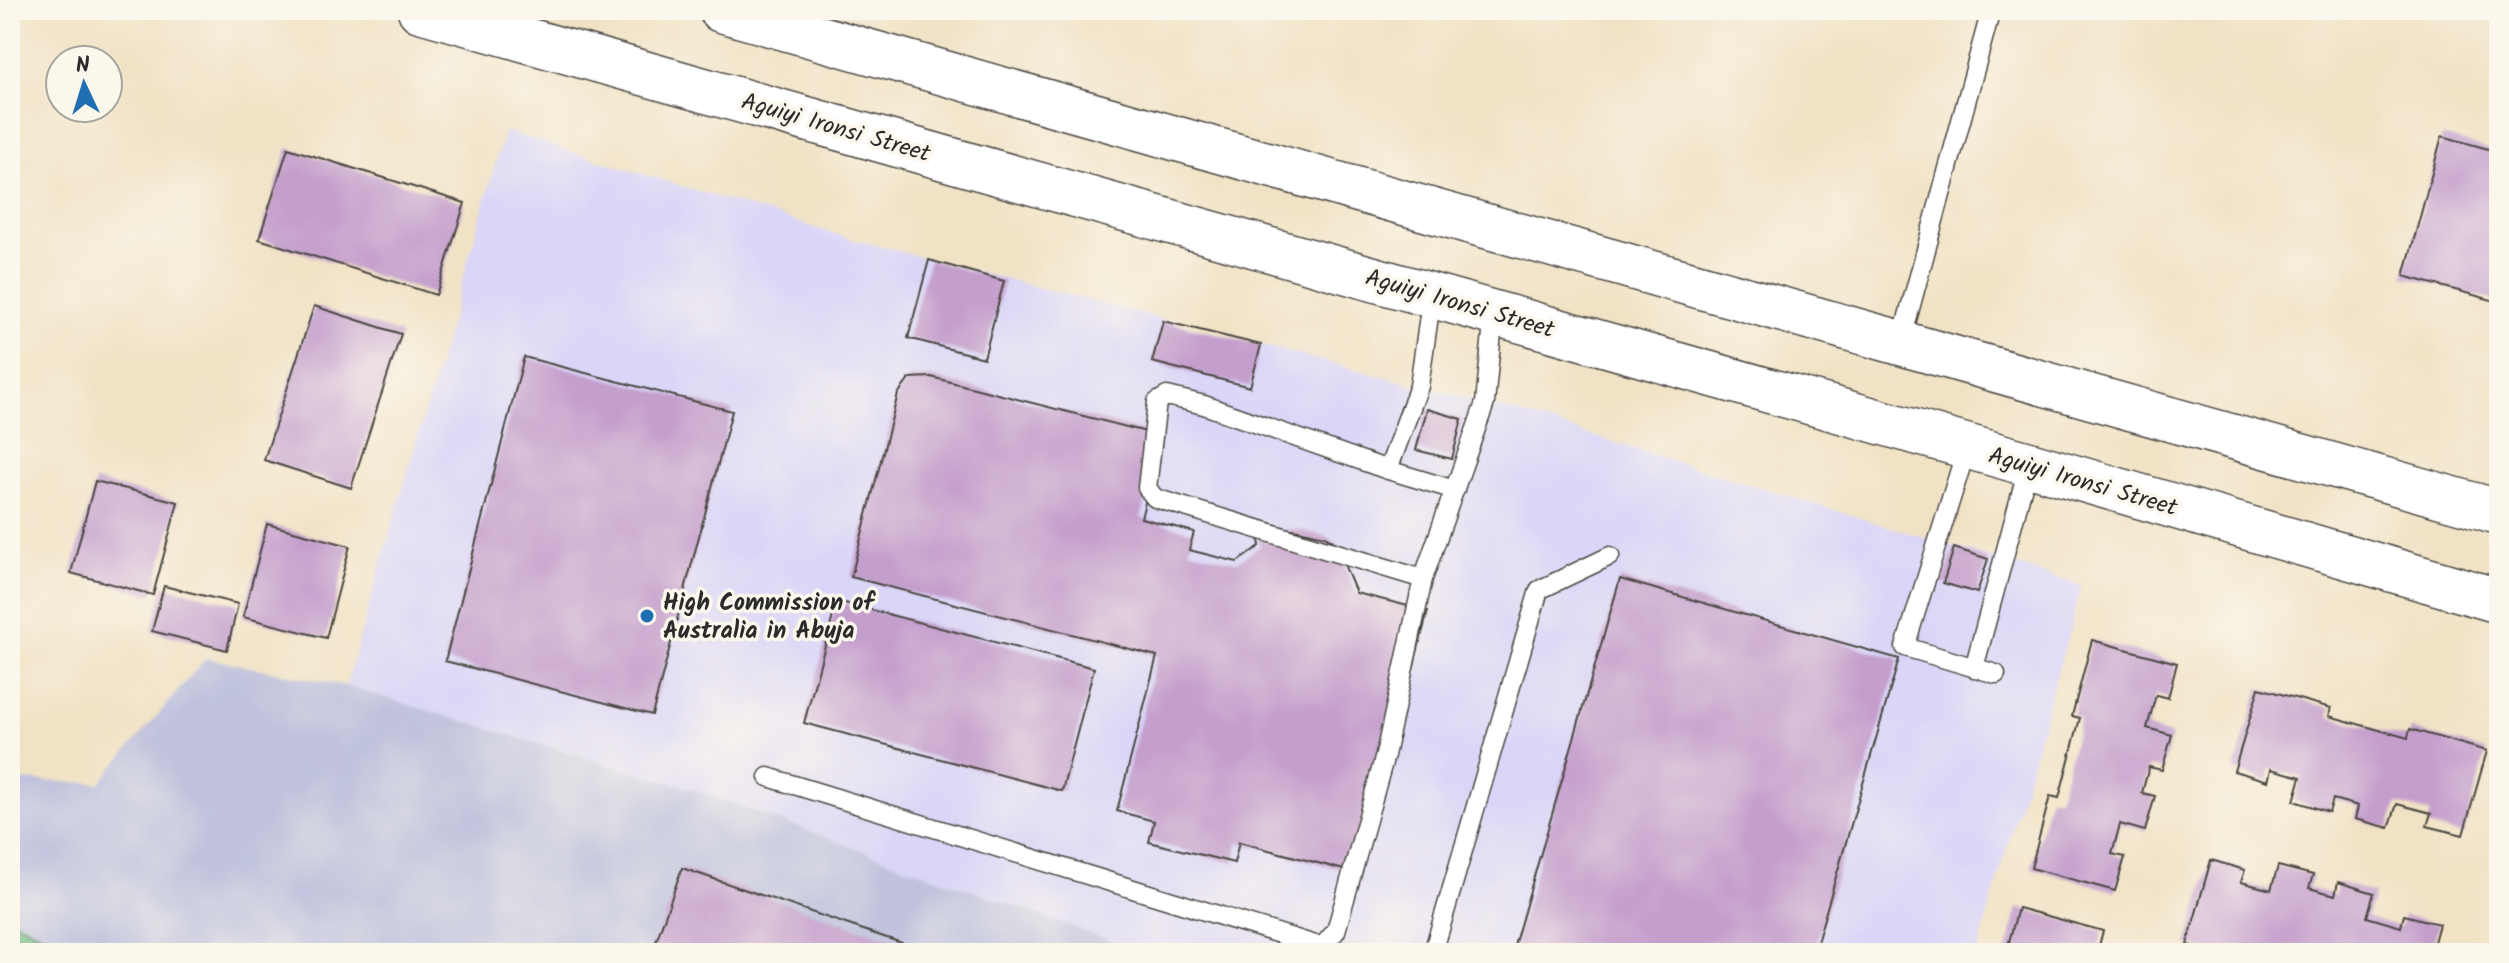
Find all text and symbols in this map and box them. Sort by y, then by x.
north arrow [44,44,124,124]
text: N [75,49,91,84]
street label: Aguiyi Ironsi Street [736,83,936,174]
street label: Aguiyi Ironsi Street [1360,259,1560,350]
street label: Aguiyi Ironsi Street [1983,437,2183,528]
place label: High Commission of Australia in Abuja [663,584,877,651]
marker: High Commission of Australia in Abuja [638,607,656,625]

